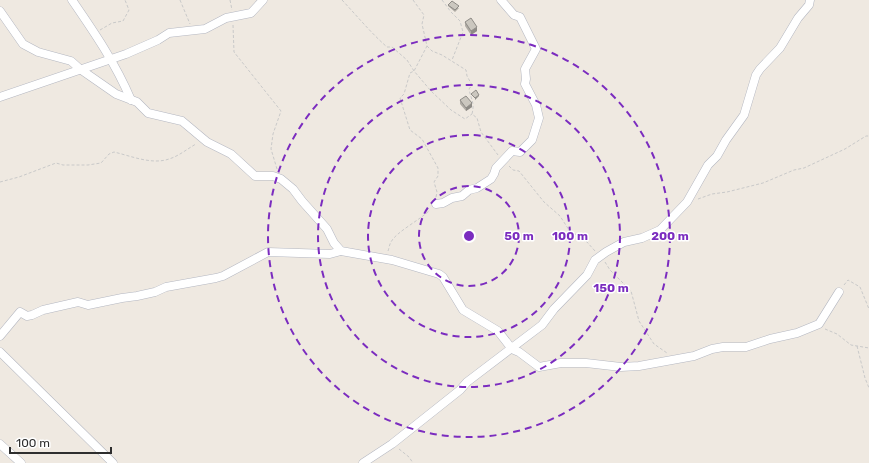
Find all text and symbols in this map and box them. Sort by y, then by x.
centre of rings [462,229,476,243]
text: 50 m [504,229,534,243]
text: 100 m [552,229,588,243]
text: 200 m [651,229,689,243]
text: 150 m [593,281,629,295]
scale bar [10,429,111,455]
text: 100 m [16,436,50,450]

